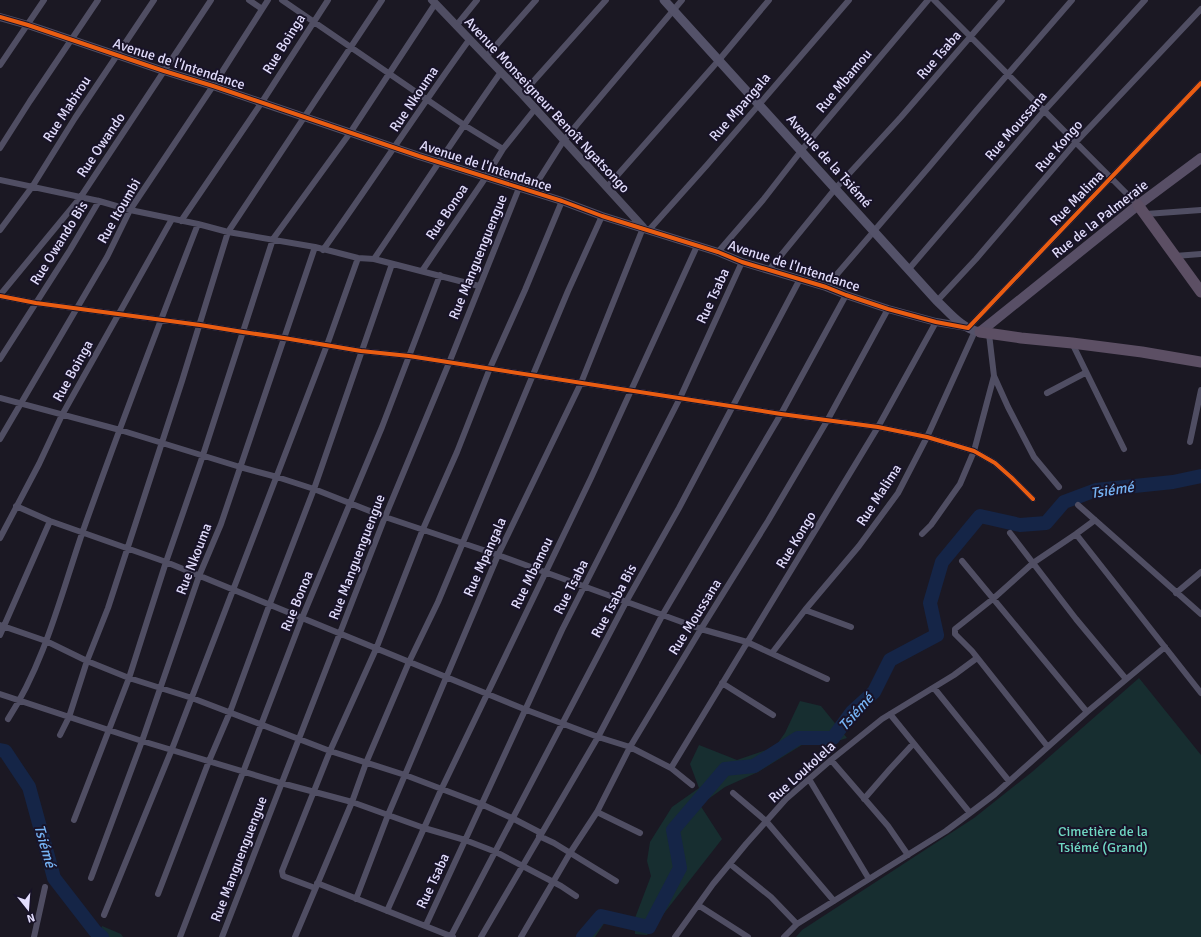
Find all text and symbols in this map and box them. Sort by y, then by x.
street label: Rue Boinga [259,11,309,77]
street label: Avenue Monseigneur Benoît Ngatsongo [461,13,633,197]
street label: Rue Tsaba [913,27,965,83]
street label: Avenue de l'Intendance [111,35,247,93]
street label: Rue Mbamou [813,46,875,116]
street label: Rue Nkouma [386,63,442,135]
street label: Rue Mpangala [706,69,774,145]
street label: Rue Mabirou [39,73,95,145]
street label: Rue Moussana [981,88,1051,164]
street label: Rue Owando [73,109,129,181]
street label: Avenue de la Tsiémé [783,111,875,211]
street label: Rue Kongo [1032,116,1086,176]
street label: Avenue de l'Intendance [418,137,554,195]
street label: Rue Malima [1046,167,1108,229]
street label: Rue Itoumbi [94,176,144,246]
street label: Rue de la Palmeraie [1048,176,1152,262]
street label: Rue Bonoa [422,181,472,243]
street label: Rue Manguenguengue [445,192,511,322]
street label: Rue Owando Bis [26,198,92,288]
street label: Avenue de l'Intendance [726,237,862,295]
street label: Rue Tsaba [693,266,733,326]
street label: Rue Boinga [49,337,97,405]
street label: Rue Malima [853,461,905,529]
water label: Tsiémé [1089,477,1137,502]
street label: Rue Manguenguengue [325,492,389,622]
street label: Rue Kongo [772,508,820,572]
street label: Rue Mpangala [460,515,510,599]
street label: Rue Nkouma [173,521,215,597]
street label: Rue Mbamou [507,534,557,612]
street label: Rue Tsaba [550,557,592,617]
street label: Rue Tsaba Bis [588,561,640,641]
street label: Rue Bonoa [277,568,317,634]
street label: Rue Moussana [665,576,725,658]
water label: Tsiémé [835,689,878,734]
street label: Rue Loukolela [765,738,839,806]
street label: Rue Manguenguengue [207,794,271,924]
water label: Tsiémé [30,822,60,871]
park label: Cimetière de la Tsiémé (Grand) [1058,823,1148,856]
street label: Rue Tsaba [413,851,453,911]
north arrow [8,889,48,929]
text: N [25,911,36,925]

